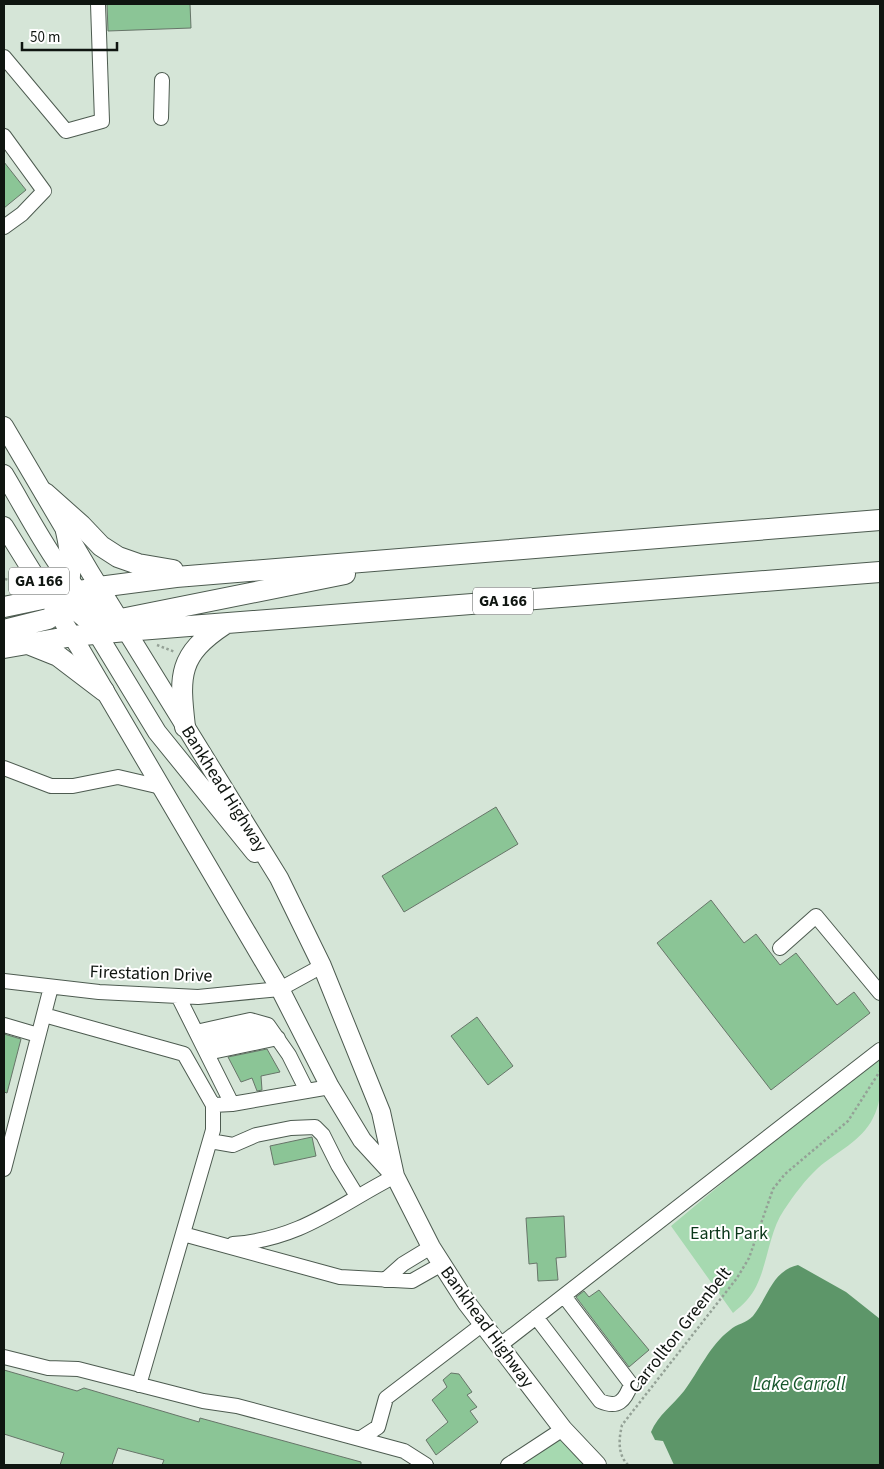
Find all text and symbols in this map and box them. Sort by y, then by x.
scale bar [22,20,118,52]
text: 50 m [30,27,60,48]
road number: GA 166 [9,568,69,594]
road number: GA 166 [473,588,533,614]
street label: Bankhead Highway [175,721,273,858]
street label: Firestation Drive [89,959,213,989]
park label: Earth Park [690,1221,768,1246]
street label: Bankhead Highway [434,1261,540,1393]
street label: Carrollton Greenbelt [623,1262,737,1398]
water label: Lake Carroll [753,1371,846,1398]

